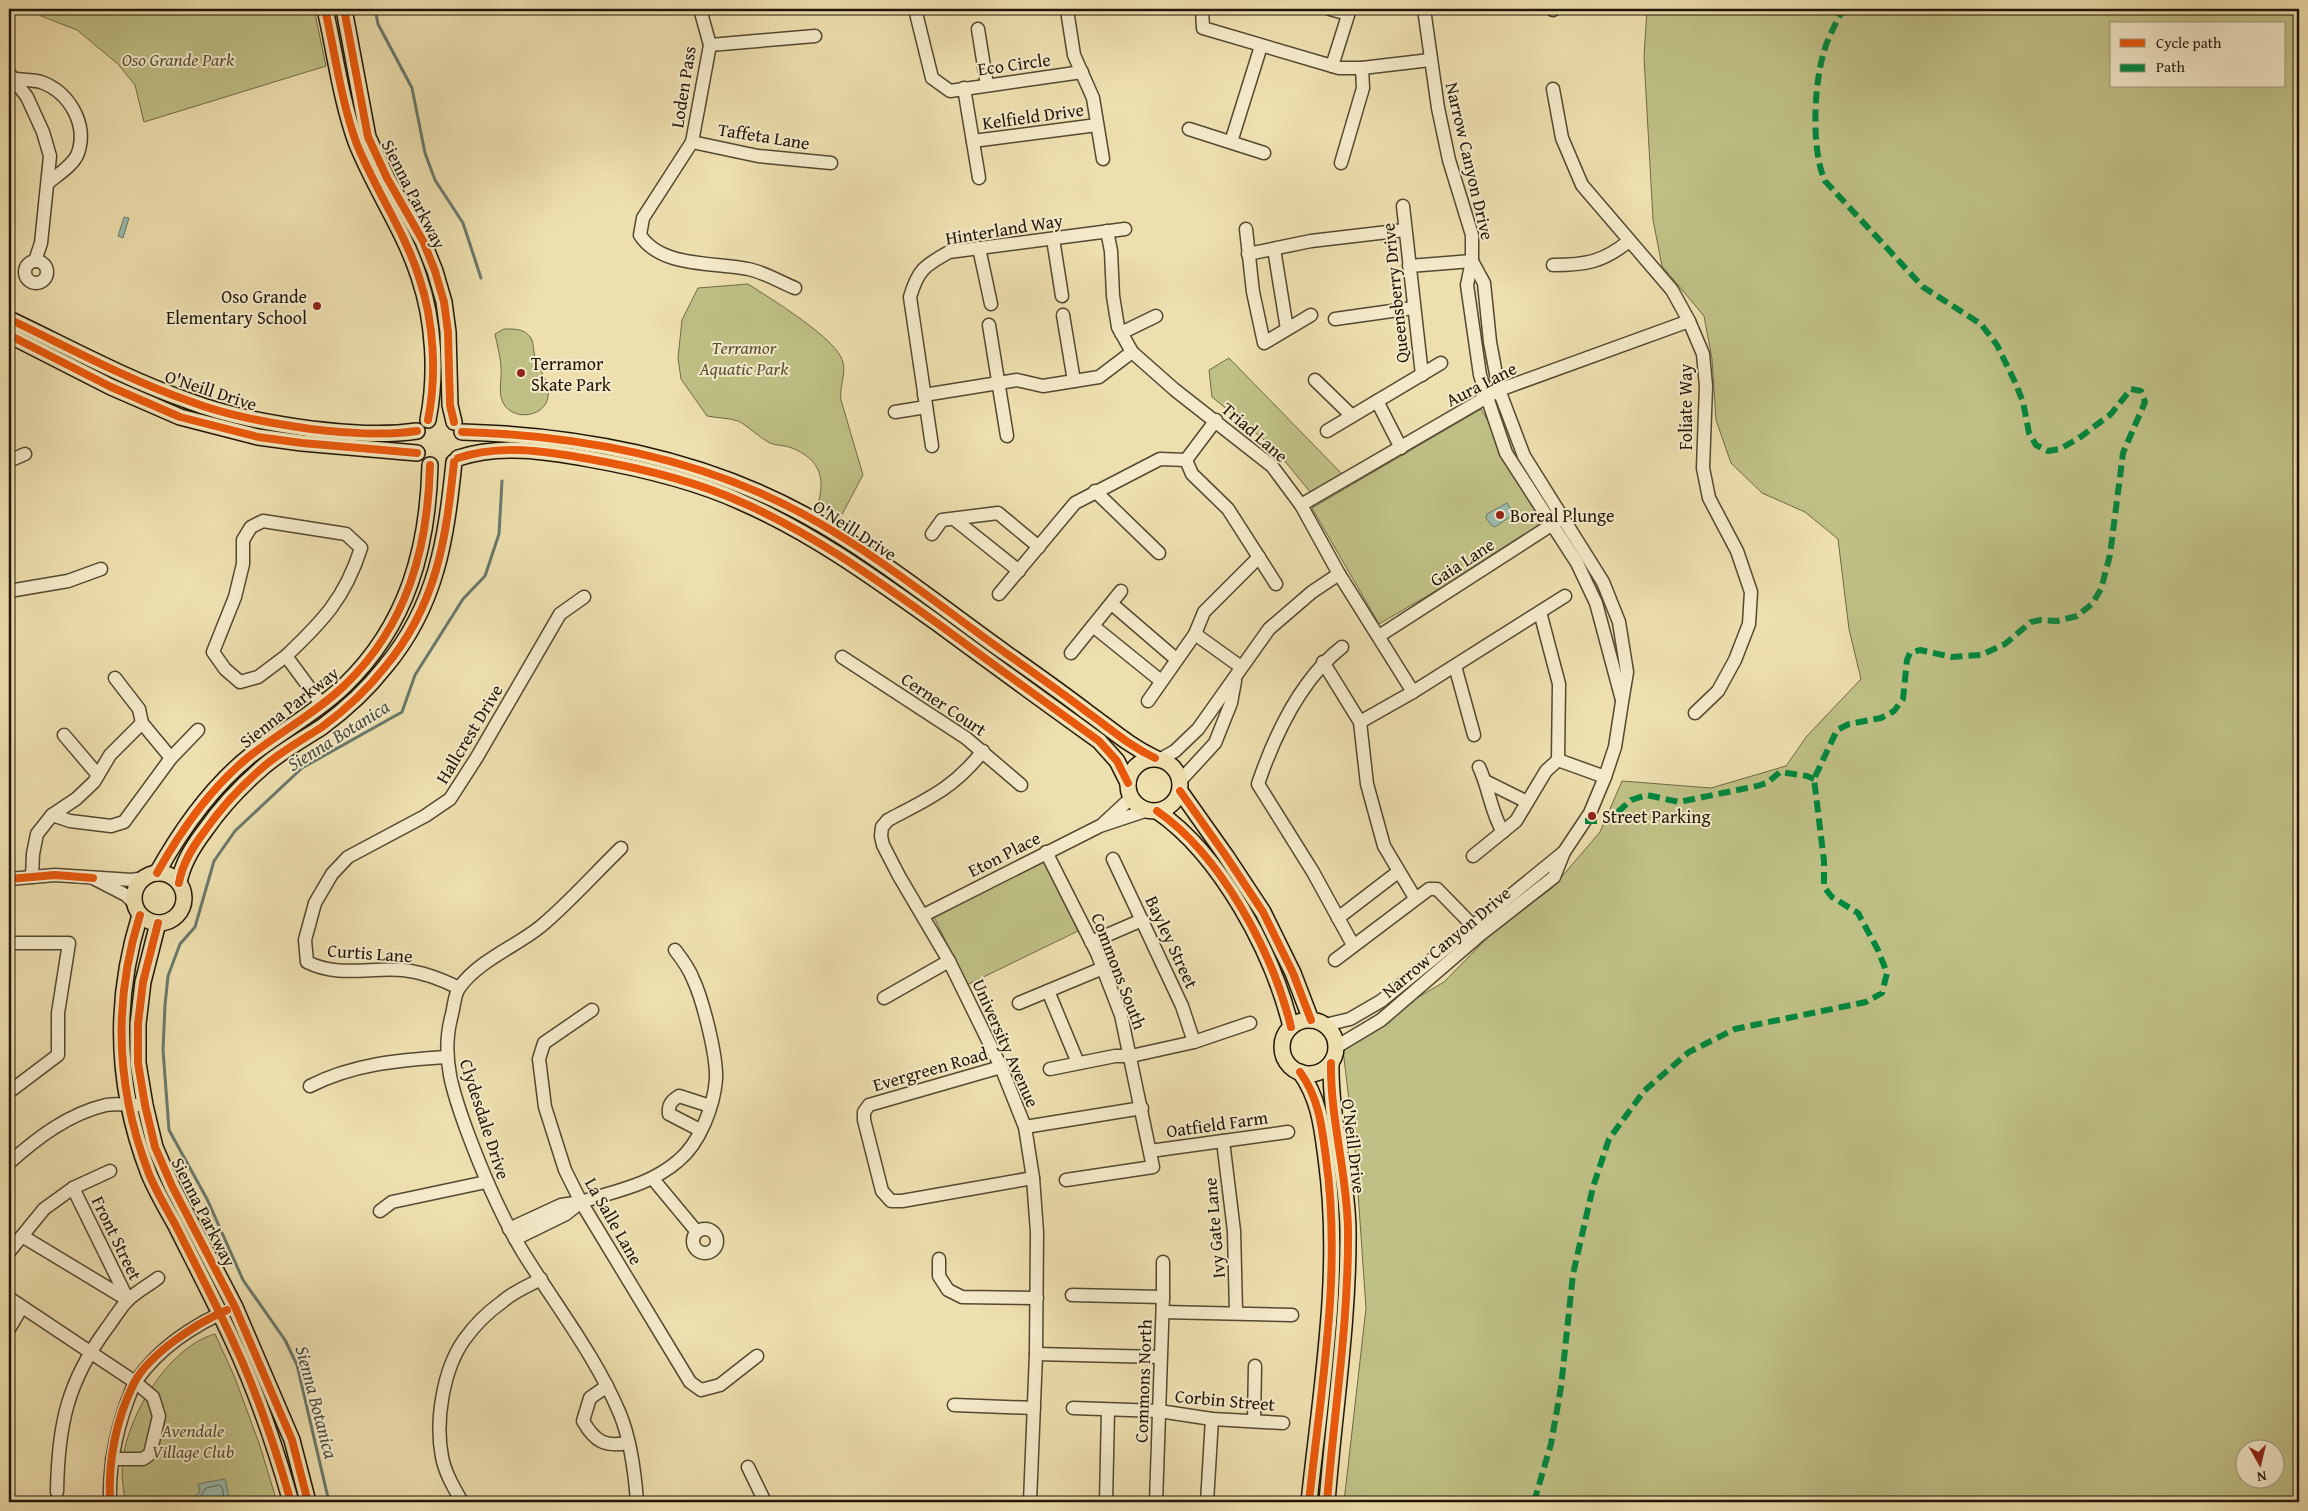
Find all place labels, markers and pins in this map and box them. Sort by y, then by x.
place label: Oso Grande Elementary School [166,283,307,331]
marker: Oso Grande Elementary School [311,300,323,312]
place label: Terramor Skate Park [531,350,612,398]
marker: Terramor Skate Park [515,367,527,379]
place label: Boreal Plunge [1510,502,1614,529]
marker: Boreal Plunge [1494,509,1506,521]
place label: Street Parking [1602,803,1710,830]
marker: Street Parking [1586,810,1598,822]

